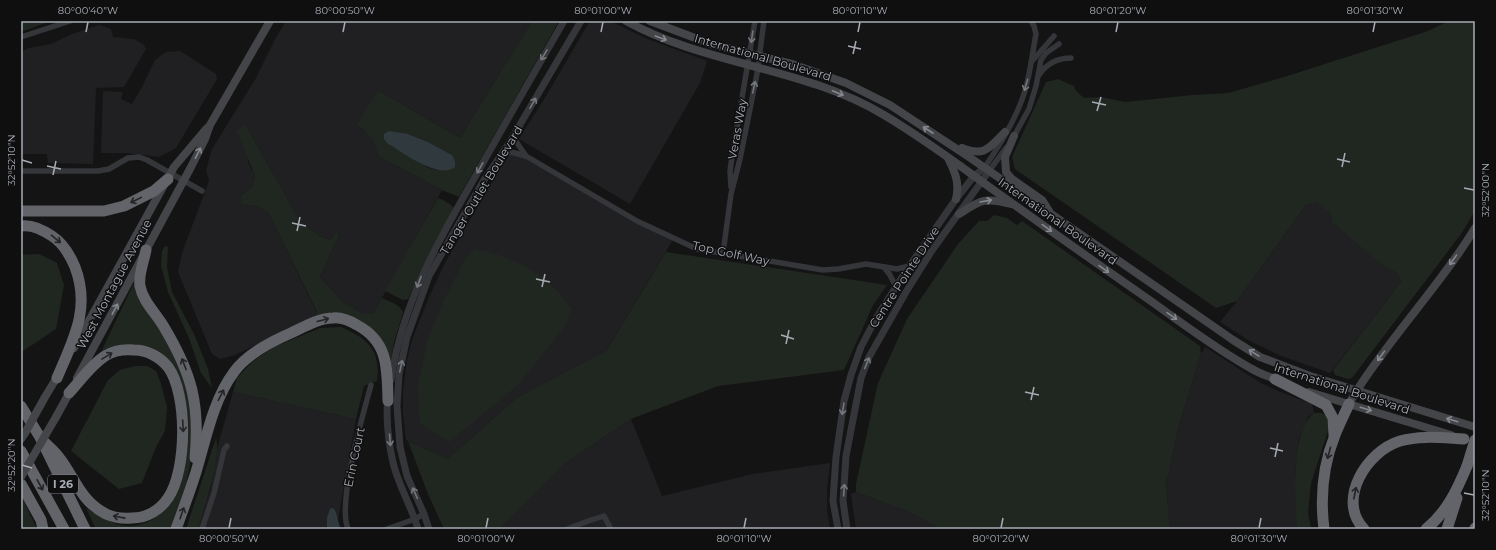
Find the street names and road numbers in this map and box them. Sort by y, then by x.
street label: International Boulevard [693,30,833,84]
street label: Veras Way [724,97,750,161]
street label: Tanger Outlet Boulevard [437,123,525,257]
street label: International Boulevard [996,174,1120,268]
street label: West Montague Avenue [73,217,155,351]
street label: Centre Pointe Drive [866,224,942,330]
street label: Top Golf Way [691,238,771,269]
street label: International Boulevard [1272,359,1412,417]
street label: Erin Court [340,426,368,488]
road number: I 26 [48,475,78,493]

